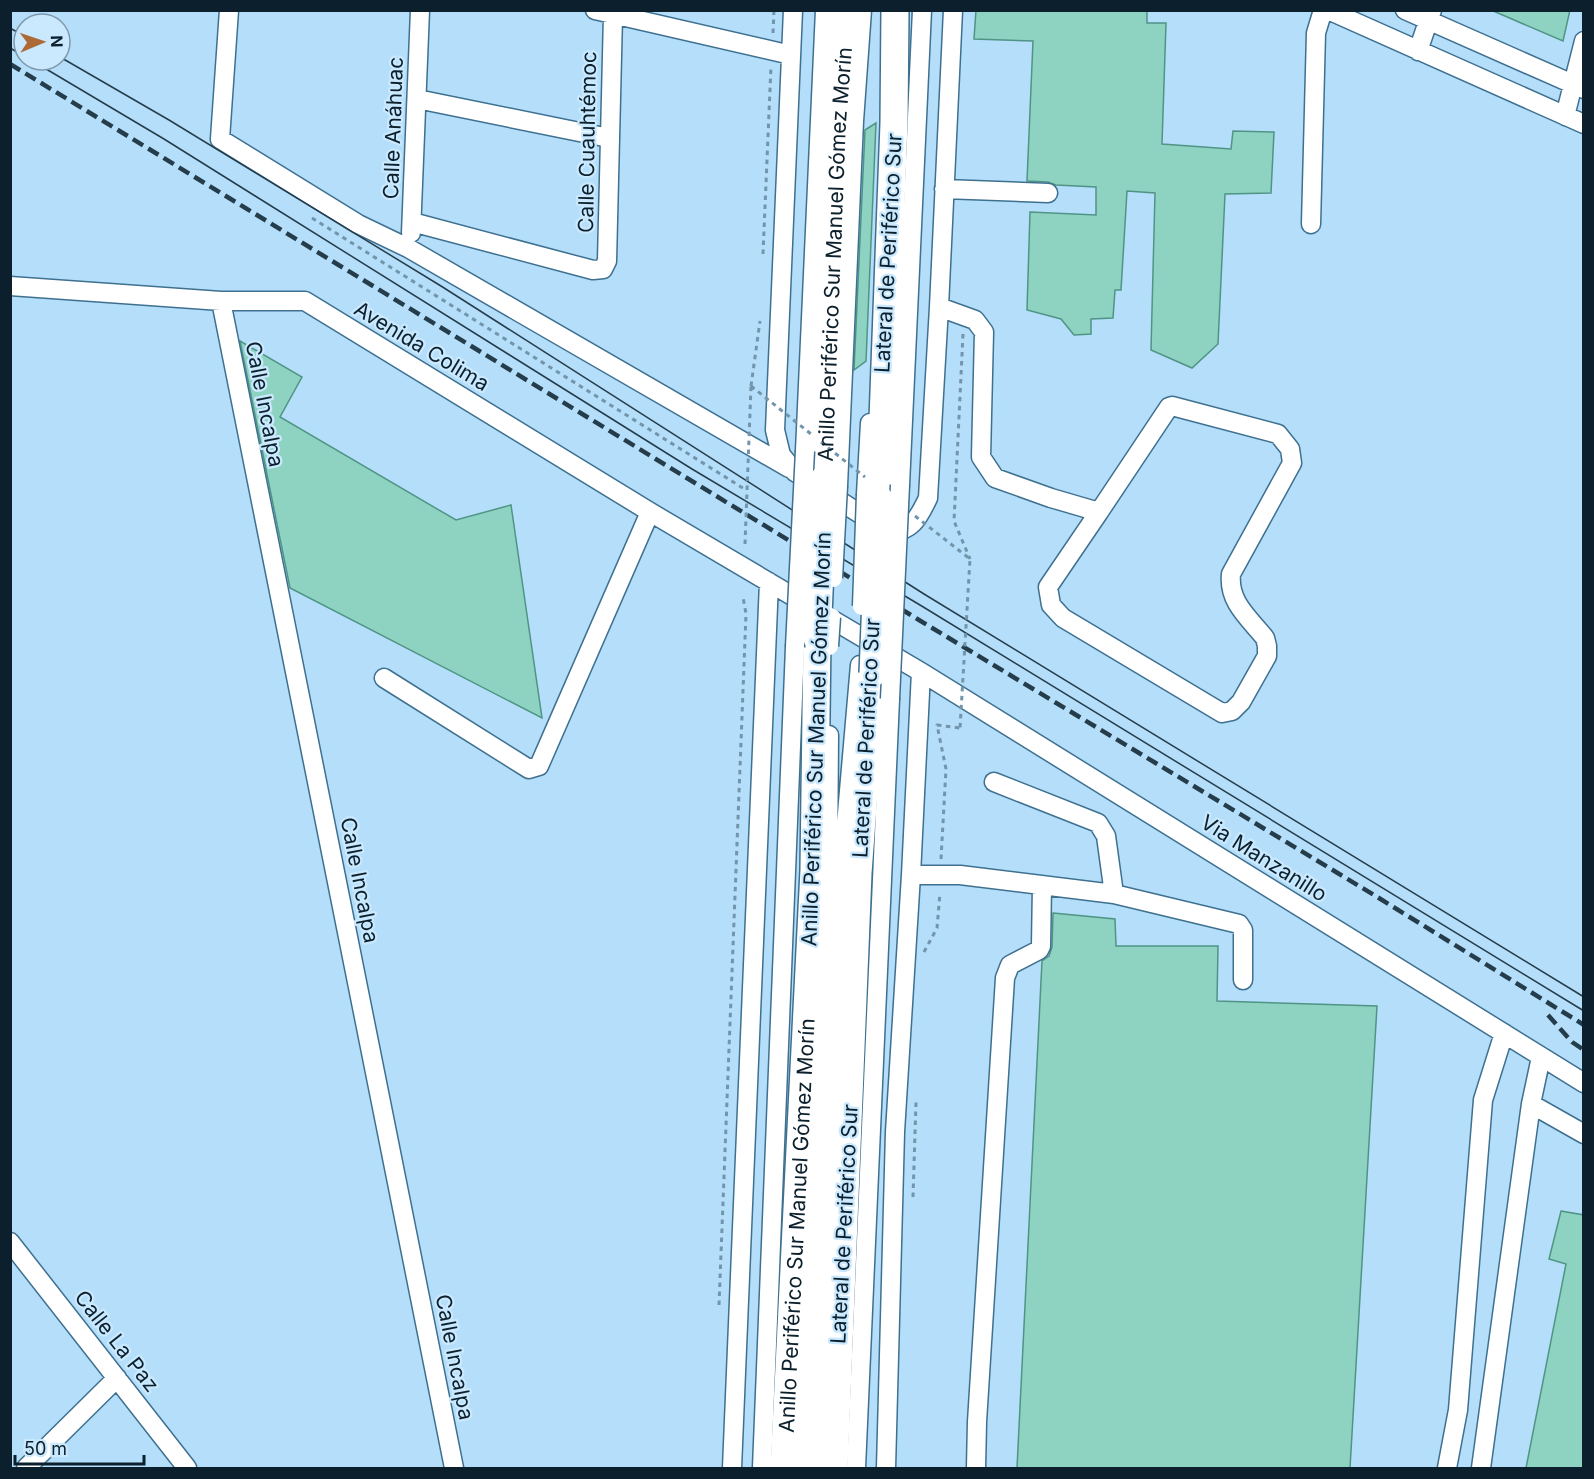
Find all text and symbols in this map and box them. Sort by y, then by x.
north arrow [12,12,72,72]
text: N [47,35,67,48]
street label: Anillo Periférico Sur Manuel Gómez Morín [812,46,857,462]
street label: Calle Cuauhtémoc [573,51,601,233]
street label: Calle Anáhuac [378,56,408,200]
street label: Lateral de Periférico Sur [869,132,907,374]
street label: Avenida Colima [350,296,494,396]
street label: Calle Incalpa [241,339,289,469]
street label: Anillo Periférico Sur Manuel Gómez Morín [796,531,836,947]
street label: Lateral de Periférico Sur [847,617,885,859]
street label: Via Manzanillo [1196,809,1332,907]
street label: Calle Incalpa [336,815,384,945]
street label: Anillo Periférico Sur Manuel Gómez Morín [773,1017,819,1433]
street label: Lateral de Periférico Sur [825,1103,863,1345]
street label: Calle La Paz [70,1285,164,1397]
street label: Calle Incalpa [431,1292,479,1422]
scale bar [15,1428,144,1466]
text: 50 m [24,1438,67,1459]

